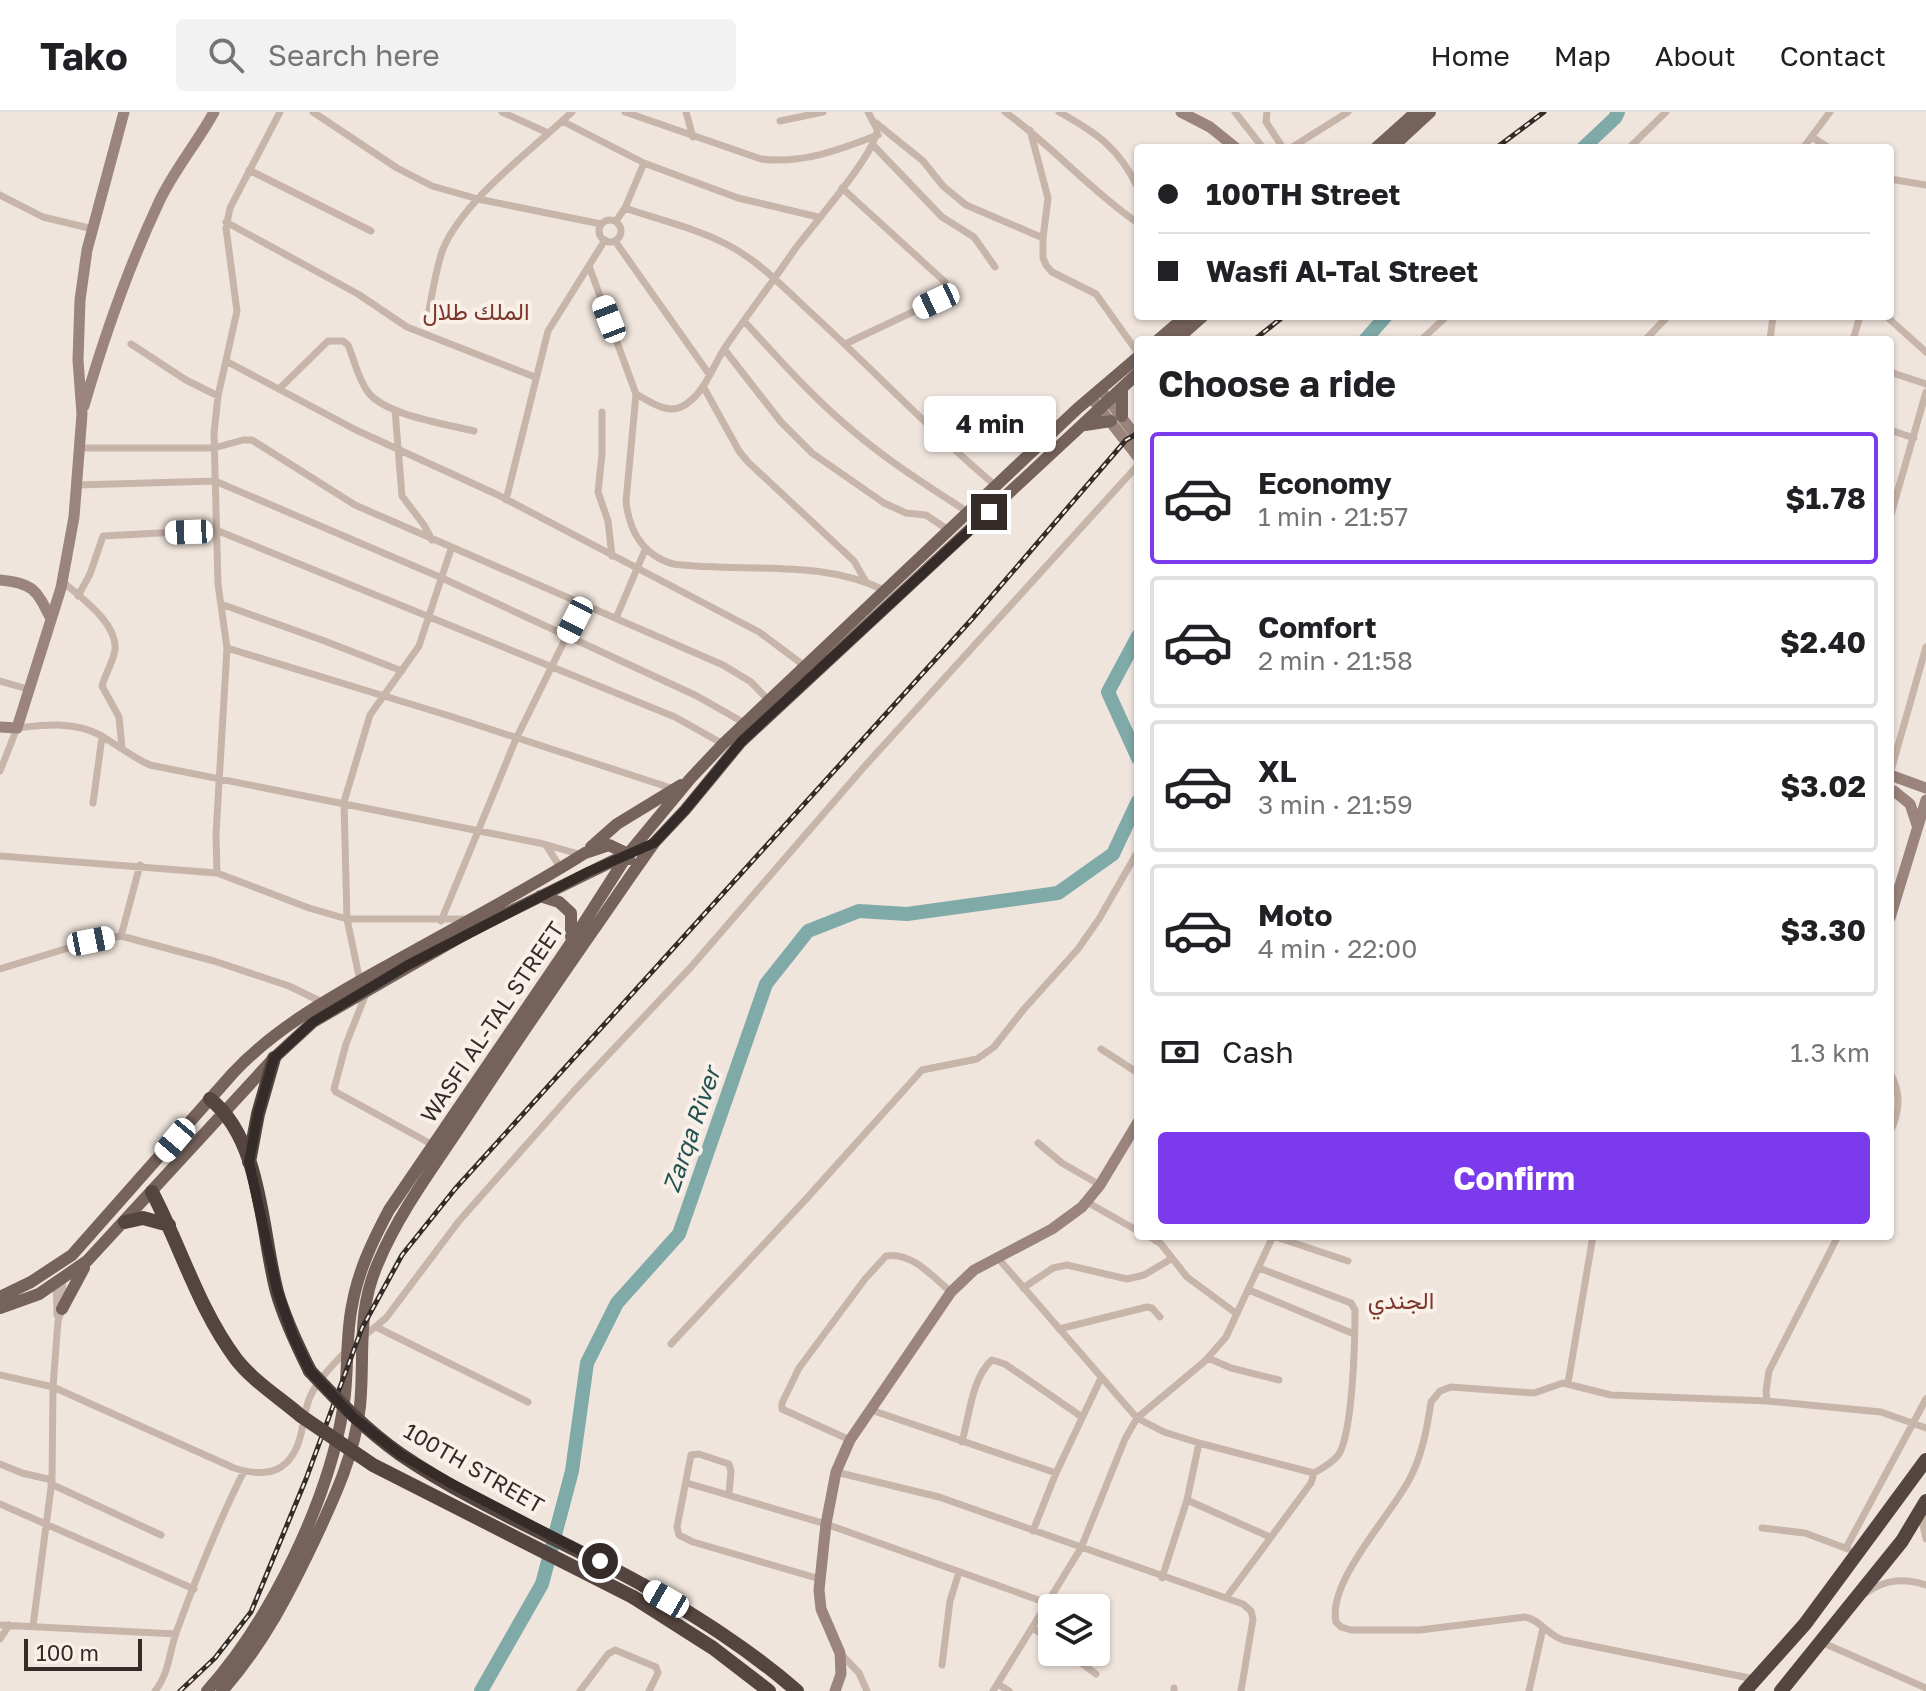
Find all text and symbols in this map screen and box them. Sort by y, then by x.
search box [176,19,736,91]
text: Tako [40,33,128,78]
icon: search [204,33,248,77]
text: Search here [268,37,440,73]
text: Home [1431,39,1510,72]
text: Map [1554,39,1611,72]
text: About [1655,39,1736,72]
text: Contact [1780,39,1886,72]
text: 100TH Street [1206,176,1401,212]
text: Wasfi Al-Tal Street [1206,253,1478,289]
car [909,280,963,322]
car [589,292,629,346]
district label: الملك طلال [422,296,530,326]
text: Choose a ride [1158,362,1396,405]
callout: 4 min [923,396,1055,452]
text: 4 min [956,408,1024,439]
icon: car [1162,462,1234,534]
text: Economy [1258,465,1392,501]
text: $1.78 [1785,480,1866,516]
route end [971,494,1007,530]
text: 1 min · 21:57 [1258,501,1408,532]
car [165,519,213,545]
car [553,593,597,647]
icon: car [1162,606,1234,678]
text: Comfort [1258,609,1377,645]
text: $2.40 [1780,624,1866,660]
text: 2 min · 21:58 [1258,645,1413,676]
icon: car [1162,750,1234,822]
text: XL [1258,753,1297,789]
text: $3.02 [1780,768,1866,804]
text: 3 min · 21:59 [1258,789,1413,820]
icon: car [1162,894,1234,966]
text: Moto [1258,897,1333,933]
text: $3.30 [1780,912,1866,948]
street label: WASFI AL-TAL STREET [414,916,569,1127]
car [65,925,117,957]
text: 4 min · 22:00 [1258,933,1417,964]
icon: cash [1158,1030,1202,1074]
text: Cash [1222,1034,1294,1070]
text: 1.3 km [1790,1037,1870,1068]
water label: Zarqa River [656,1060,727,1196]
car [150,1114,200,1166]
button: Confirm [1158,1132,1870,1224]
district label: الجندي [1368,1285,1434,1320]
street label: 100TH STREET [400,1417,549,1519]
route start [582,1543,618,1579]
car [639,1577,693,1621]
map controls [1038,1594,1110,1666]
button: layers [1038,1594,1110,1666]
scale bar [24,1635,142,1671]
text: 100 m [36,1639,99,1666]

